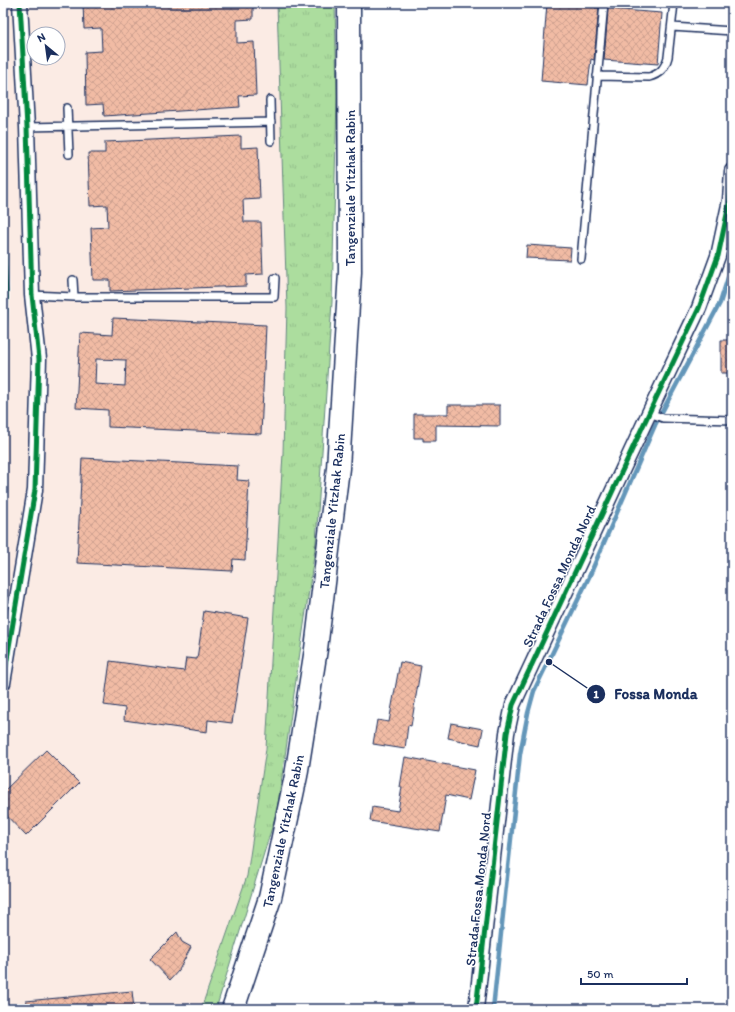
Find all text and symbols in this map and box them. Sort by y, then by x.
north arrow [26,26,66,66]
text: N [35,30,48,45]
street label: Tangenziale Yitzhak Rabin [342,109,359,266]
street label: Tangenziale Yitzhak Rabin [316,432,349,590]
street label: Strada Fossa Monda Nord [519,502,600,650]
callout: Fossa Monda [586,681,705,708]
text: Fossa Monda [614,685,698,703]
text: 1 [593,687,599,701]
street label: Tangenziale Yitzhak Rabin [259,752,308,909]
street label: Strada Fossa Monda Nord [462,811,495,967]
scale bar [581,960,687,986]
text: 50 m [587,967,613,981]

